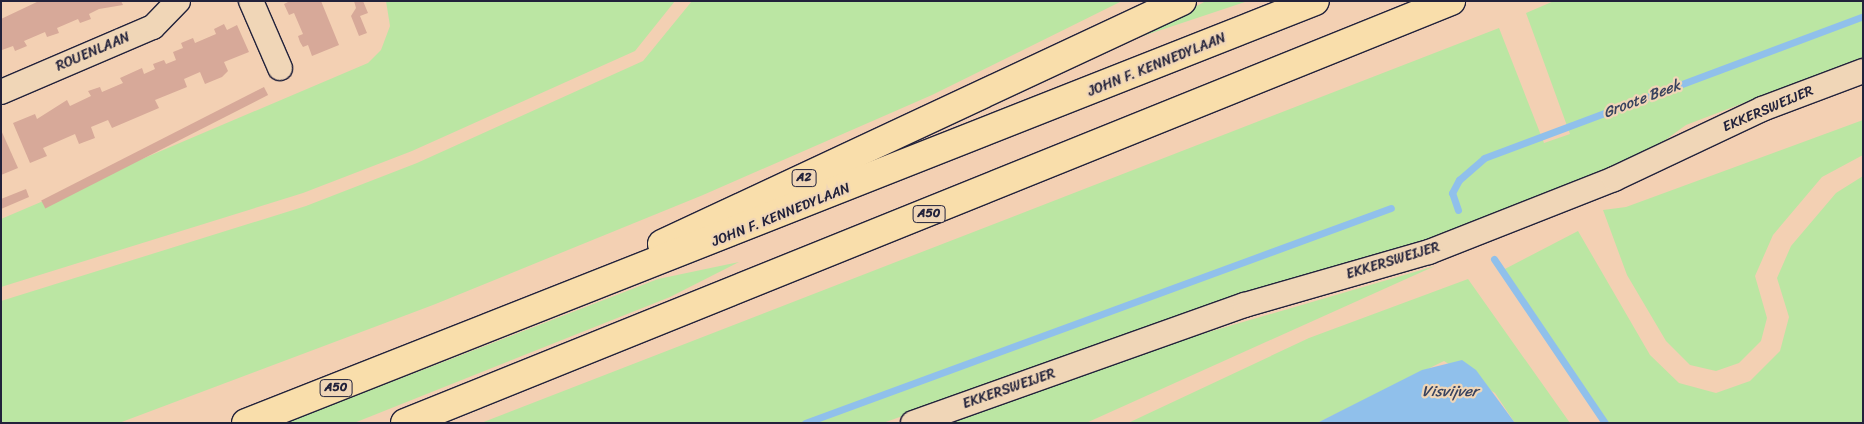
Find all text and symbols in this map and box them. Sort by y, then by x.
street label: ROUENLAAN [53,29,133,75]
street label: JOHN F. KENNEDYLAAN [1085,30,1229,100]
water label: Groote Beek [1601,76,1683,122]
street label: EKKERSWEIJER [1720,82,1816,136]
road number: A2 [792,168,816,188]
street label: JOHN F. KENNEDYLAAN [709,180,853,250]
road number: A50 [912,204,946,223]
street label: EKKERSWEIJER [1344,239,1442,283]
street label: EKKERSWEIJER [960,365,1058,413]
road number: A50 [318,378,354,398]
water label: Visvijver [1422,383,1478,401]

